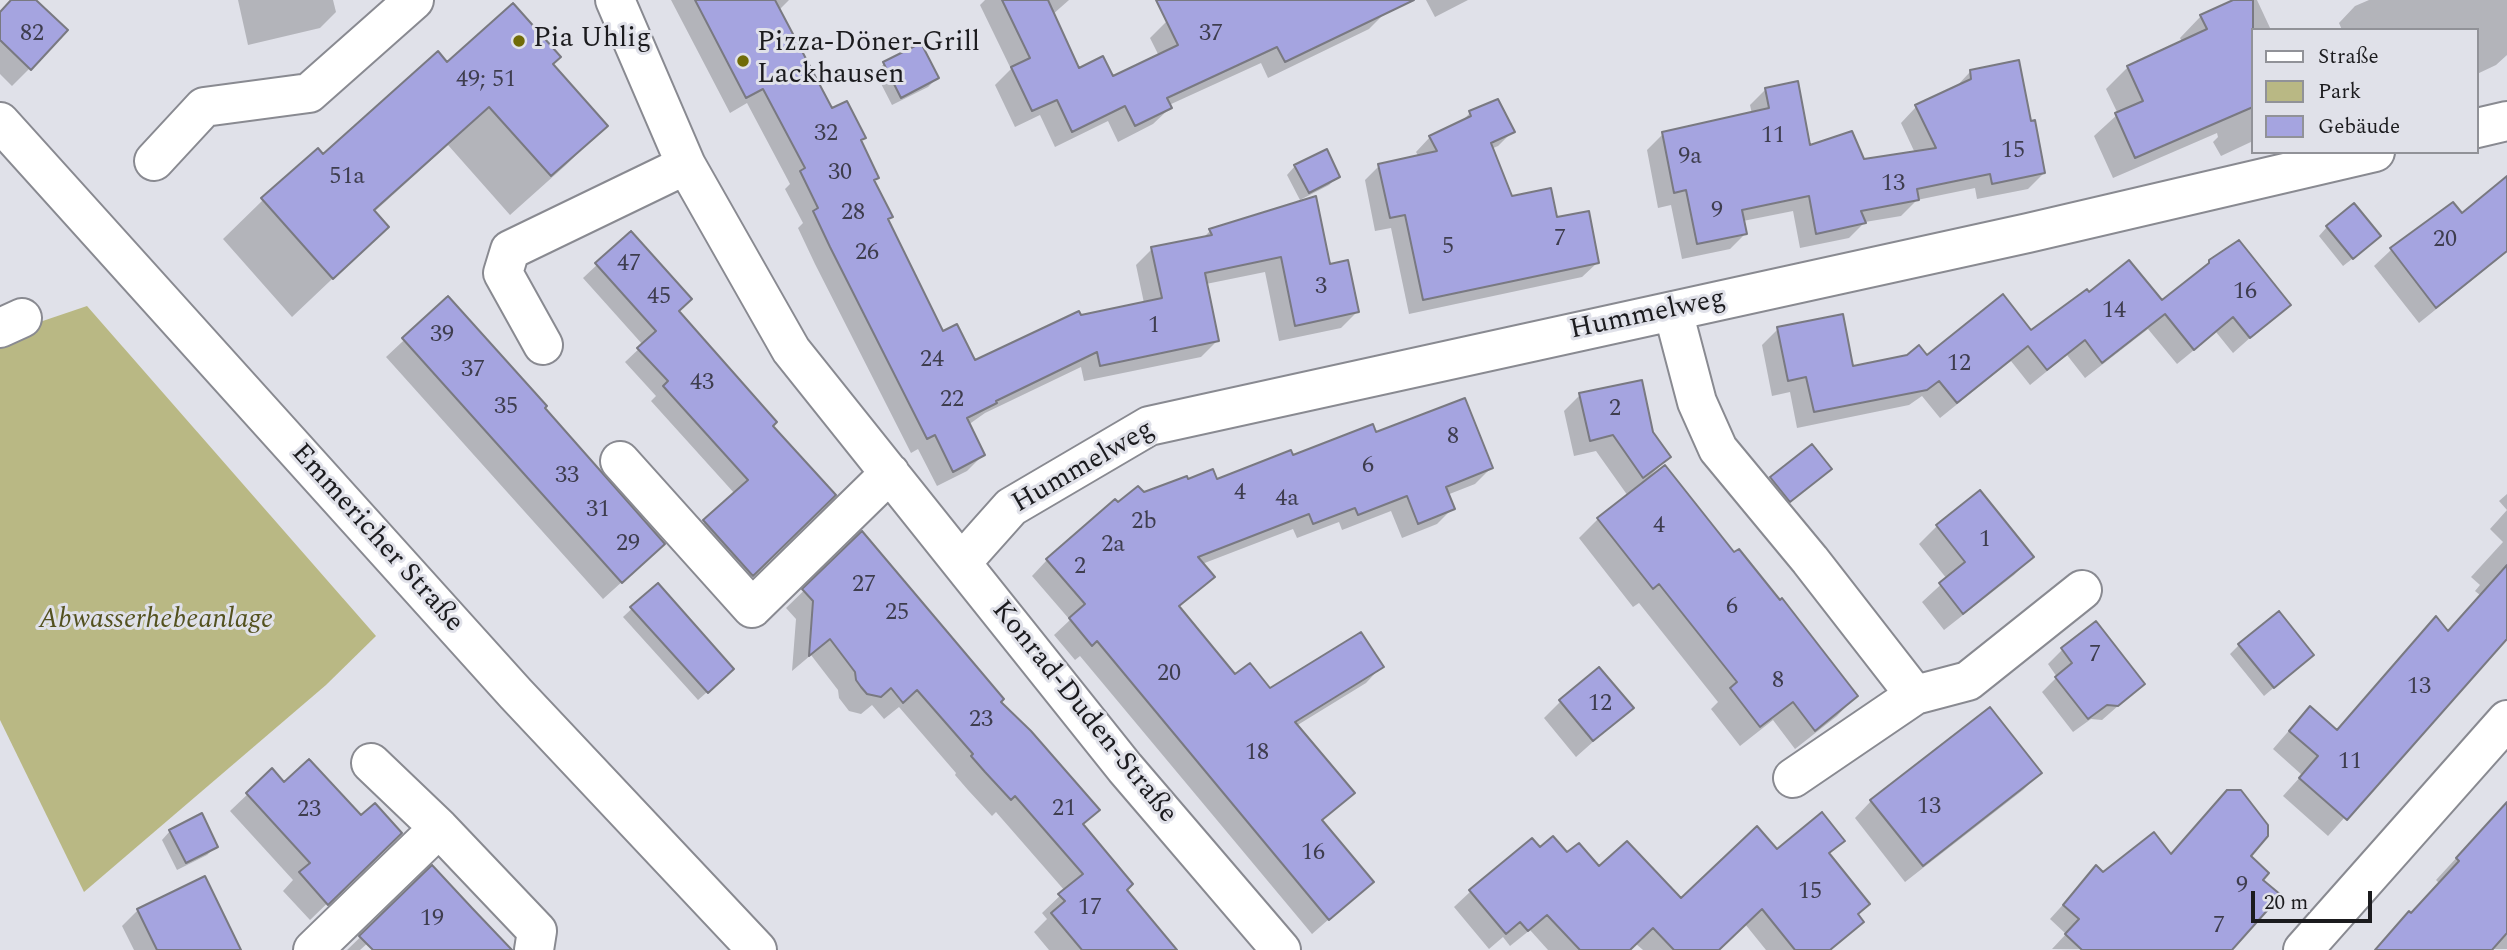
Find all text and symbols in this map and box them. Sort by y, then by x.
house number: 82 [20,21,44,49]
house number: 37 [1199,21,1223,49]
place label: Pia Uhlig [533,24,651,58]
place label: Pizza-Döner-Grill Lackhausen [757,28,980,94]
legend [2252,28,2479,154]
marker: Pia Uhlig [511,33,527,49]
text: Straße [2318,41,2379,73]
marker: Pizza-Döner-Grill Lackhausen [735,53,751,69]
house number: 49; 51 [456,67,516,95]
text: Park [2318,76,2361,108]
text: Gebäude [2318,111,2400,143]
house number: 32 [814,121,838,149]
house number: 11 [1761,123,1785,151]
house number: 15 [2001,138,2025,166]
house number: 9a [1678,144,1702,172]
house number: 30 [828,160,852,188]
house number: 51a [329,164,365,192]
house number: 13 [1881,171,1905,199]
house number: 9 [1711,198,1723,226]
house number: 28 [841,200,865,228]
house number: 7 [1554,226,1566,254]
house number: 20 [2433,227,2457,255]
house number: 5 [1442,234,1454,262]
house number: 26 [855,240,879,268]
house number: 47 [617,251,641,279]
house number: 3 [1315,274,1327,302]
house number: 16 [2233,279,2257,307]
street label: Hummelweg [1567,283,1729,349]
house number: 45 [647,284,671,312]
house number: 14 [2102,298,2126,326]
house number: 1 [1148,313,1160,341]
house number: 39 [430,322,454,350]
house number: 24 [920,347,944,375]
house number: 12 [1947,351,1971,379]
house number: 37 [461,357,485,385]
house number: 43 [690,370,714,398]
house number: 22 [940,387,964,415]
house number: 35 [494,394,518,422]
house number: 2 [1609,396,1621,424]
street label: Hummelweg [1007,414,1161,522]
house number: 8 [1447,424,1459,452]
street label: Emmericher Straße [283,438,469,640]
house number: 6 [1362,453,1374,481]
house number: 33 [555,463,579,491]
house number: 4 [1234,480,1246,508]
house number: 4a [1275,486,1299,514]
house number: 31 [586,497,610,525]
house number: 2b [1131,509,1157,537]
house number: 4 [1653,513,1665,541]
house number: 1 [1979,527,1991,555]
house number: 29 [616,531,640,559]
house number: 2a [1101,532,1125,560]
house number: 2 [1074,554,1086,582]
house number: 27 [852,572,876,600]
house number: 6 [1726,594,1738,622]
street label: Konrad-Duden-Straße [983,595,1183,831]
house number: 25 [885,600,909,628]
park label: Abwasserhebeanlage [39,605,273,639]
house number: 7 [2089,642,2101,670]
house number: 20 [1157,661,1181,689]
house number: 8 [1772,668,1784,696]
house number: 13 [2407,674,2431,702]
house number: 12 [1588,691,1612,719]
house number: 23 [969,707,993,735]
house number: 18 [1245,740,1269,768]
house number: 11 [2338,749,2362,777]
house number: 13 [1917,794,1941,822]
house number: 21 [1052,796,1076,824]
house number: 23 [297,797,321,825]
house number: 16 [1301,840,1325,868]
house number: 9 [2236,873,2248,901]
scale bar [2255,876,2376,920]
house number: 15 [1798,879,1822,907]
text: 20 m [2264,887,2308,919]
house number: 17 [1078,895,1102,923]
house number: 19 [420,906,444,934]
house number: 7 [2213,913,2225,941]

